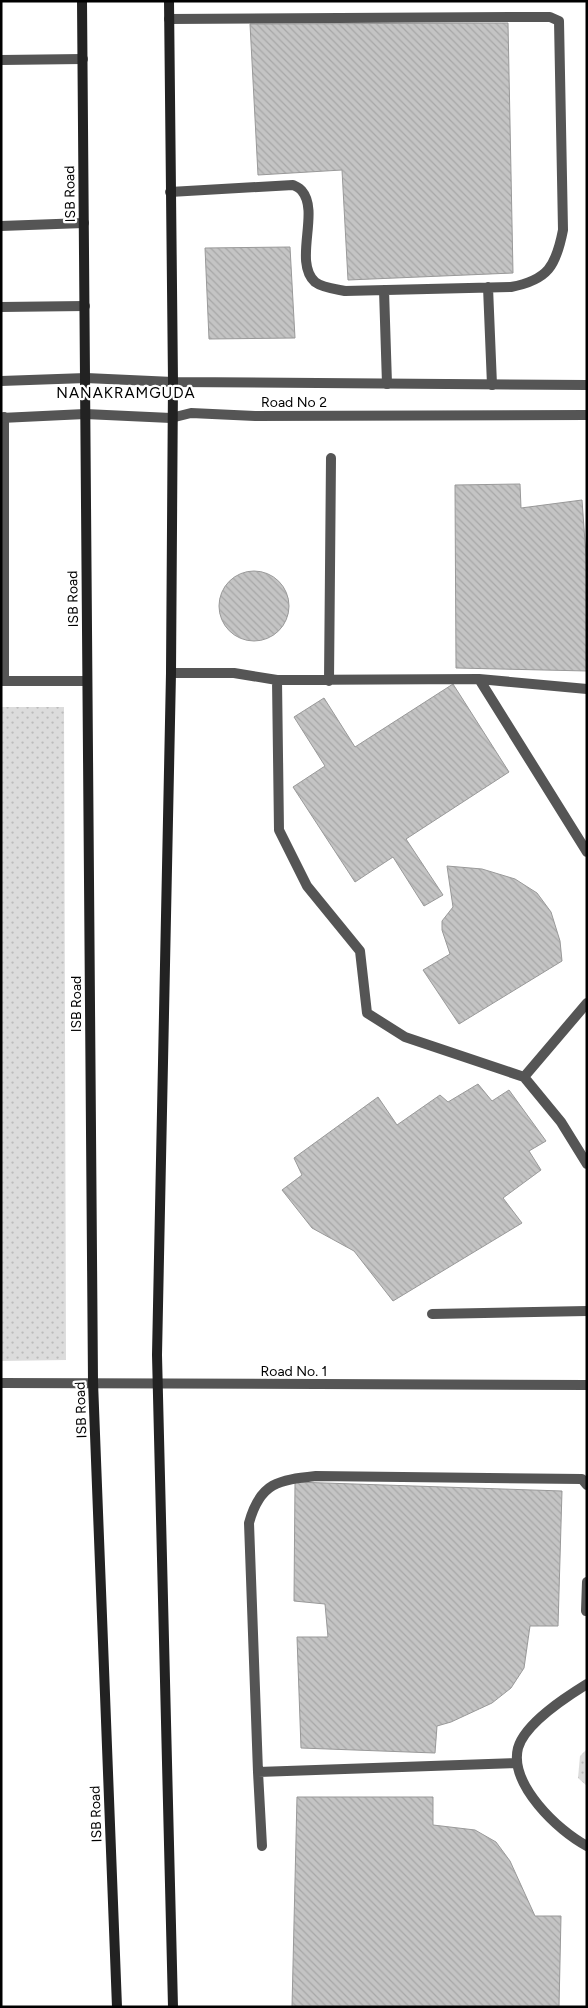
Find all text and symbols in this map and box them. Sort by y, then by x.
street label: ISB Road [61,166,79,222]
district label: NANAKRAMGUDA [56,384,196,402]
street label: Road No 2 [261,394,327,411]
street label: ISB Road [64,571,82,627]
street label: ISB Road [68,976,85,1032]
street label: Road No. 1 [261,1363,327,1380]
street label: ISB Road [72,1381,90,1439]
street label: ISB Road [87,1785,105,1843]

